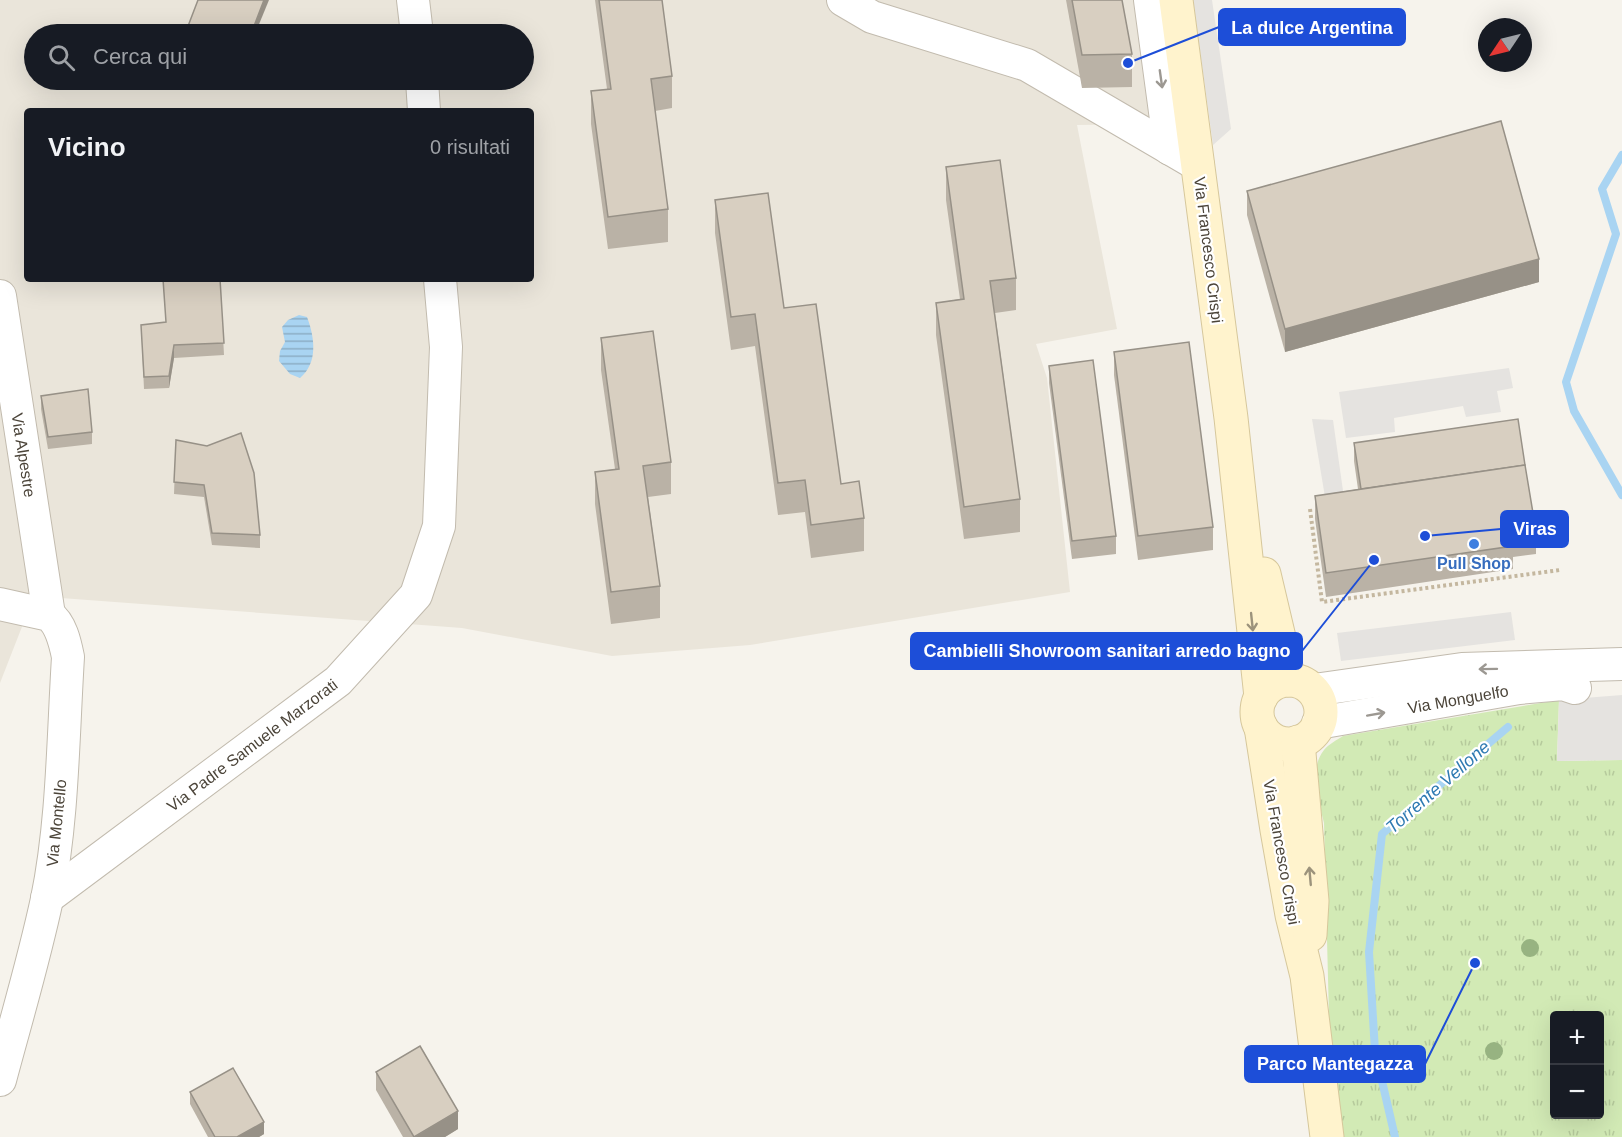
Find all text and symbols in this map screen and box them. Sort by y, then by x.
callout: La dulce Argentina [1219,9,1405,45]
text: La dulce Argentina [1231,18,1394,38]
north arrow [1478,18,1532,72]
search box [24,24,534,90]
icon: search [45,41,78,74]
text: Cerca qui [93,44,187,69]
one-way arrow [1156,68,1167,88]
text: Vicino [48,132,126,162]
text: 0 risultati [430,136,510,158]
street label: Via Francesco Crispi [1191,176,1226,324]
street label: Via Alpestre [8,412,39,499]
callout: Viras [1501,511,1568,547]
text: Viras [1513,519,1557,539]
marker: Pull Shop [1467,537,1481,551]
place label: Pull Shop [1437,555,1511,572]
one-way arrow [1247,611,1258,631]
callout: Cambielli Showroom sanitari arredo bagno [911,633,1302,669]
text: Cambielli Showroom sanitari arredo bagno [923,641,1291,661]
one-way arrow [1478,663,1498,675]
street label: Via Padre Samuele Marzorati [164,676,341,815]
street label: Via Monguelfo [1406,682,1510,717]
one-way arrow [1366,708,1385,719]
water label: Torrente Vellone [1382,737,1494,837]
street label: Via Montello [43,778,70,868]
street label: Via Francesco Crispi [1260,778,1303,926]
one-way arrow [1304,866,1315,886]
map controls [1550,1011,1604,1119]
button: + [1550,1011,1604,1065]
callout: Parco Mantegazza [1245,1046,1425,1082]
text: Parco Mantegazza [1257,1054,1414,1074]
button: − [1550,1065,1604,1119]

